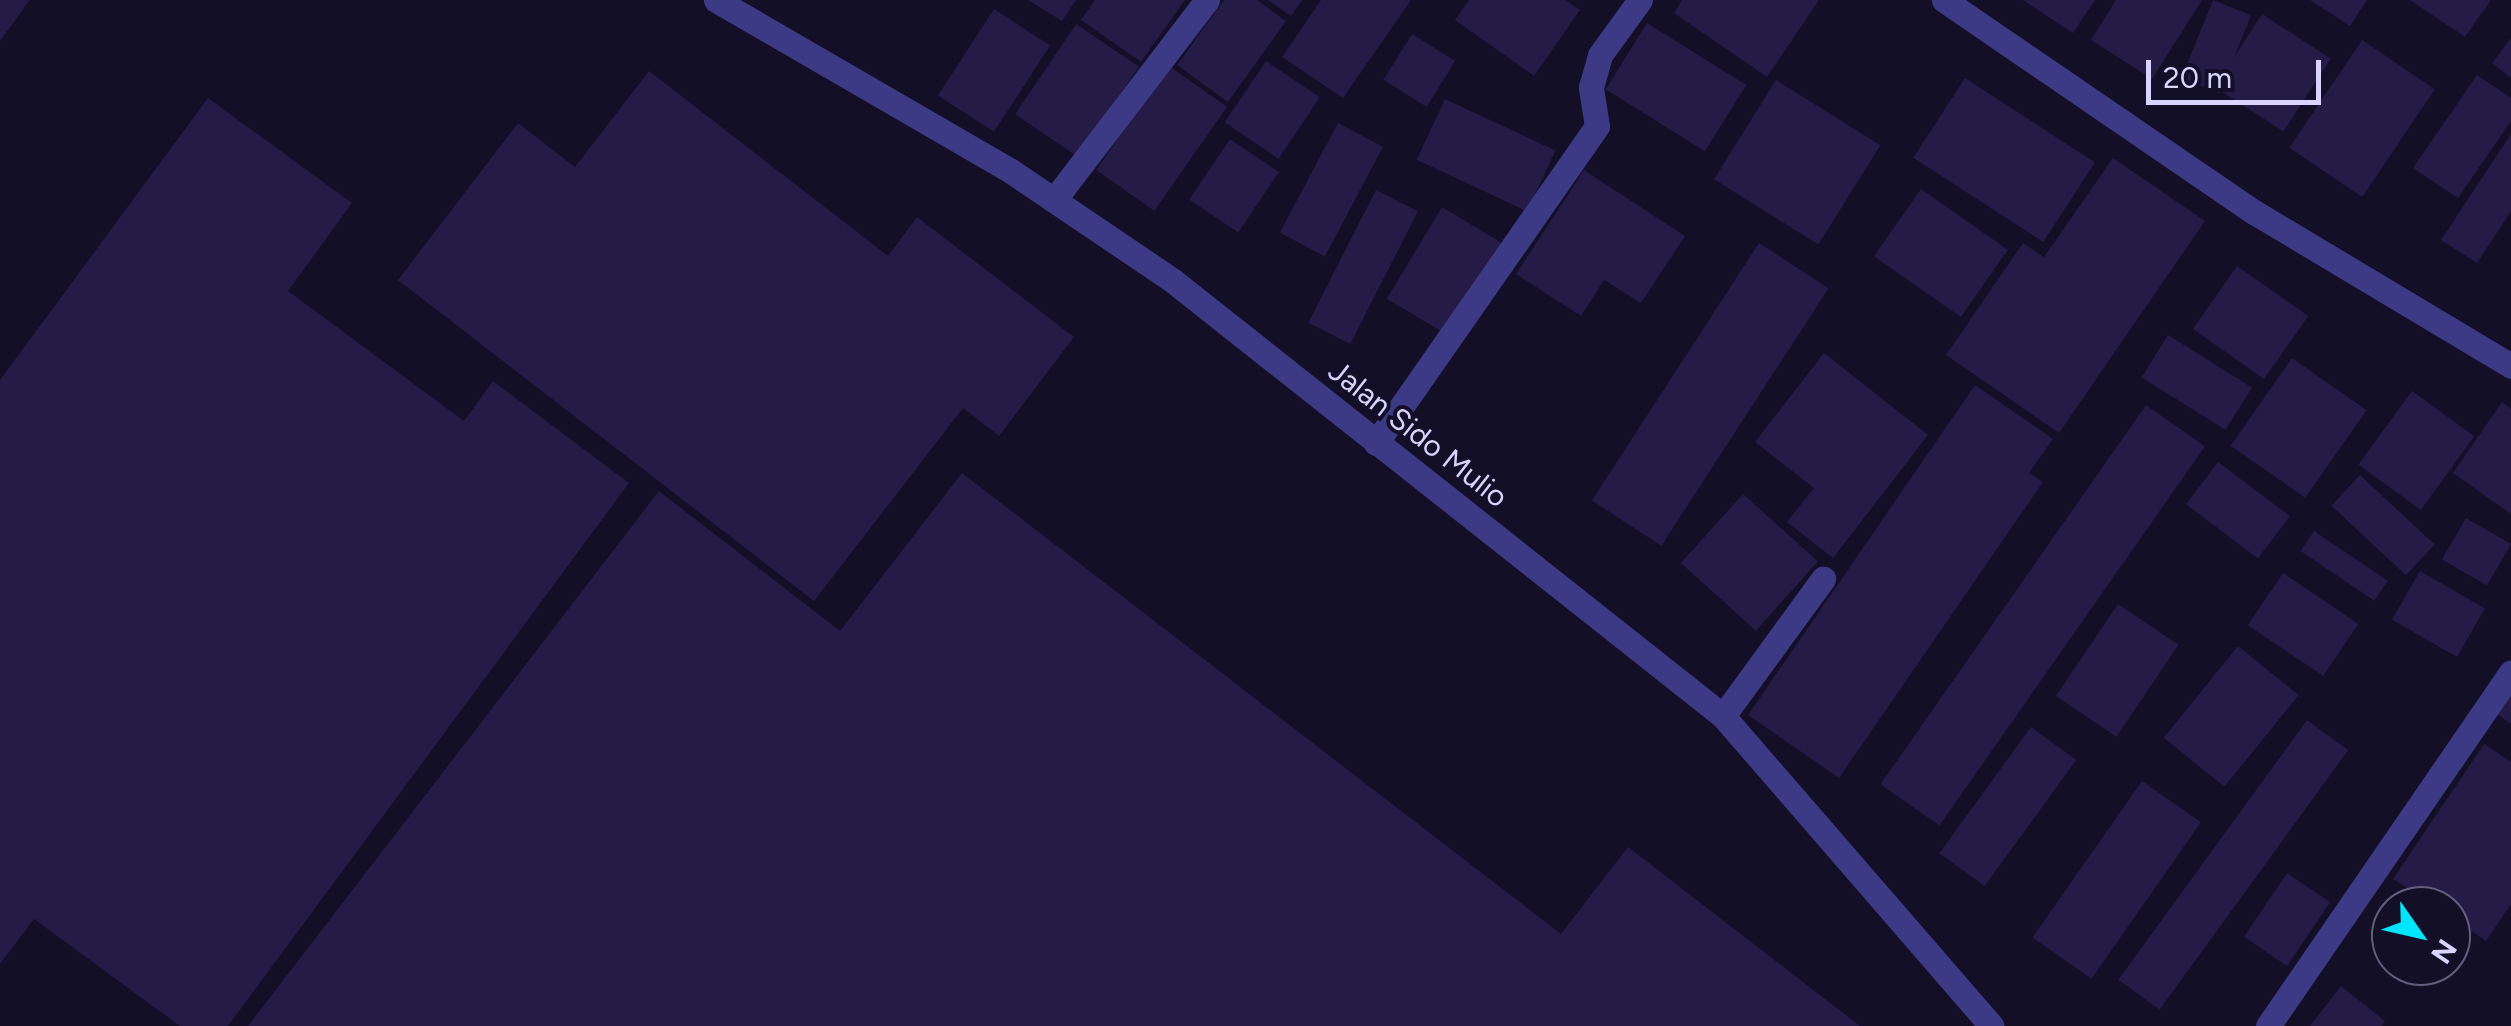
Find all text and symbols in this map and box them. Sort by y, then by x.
scale bar [2151,40,2326,102]
text: 20 m [2163,59,2232,96]
street label: Jalan Sido Mulio [1321,353,1515,515]
north arrow [2371,886,2471,986]
text: N [2424,933,2464,970]

